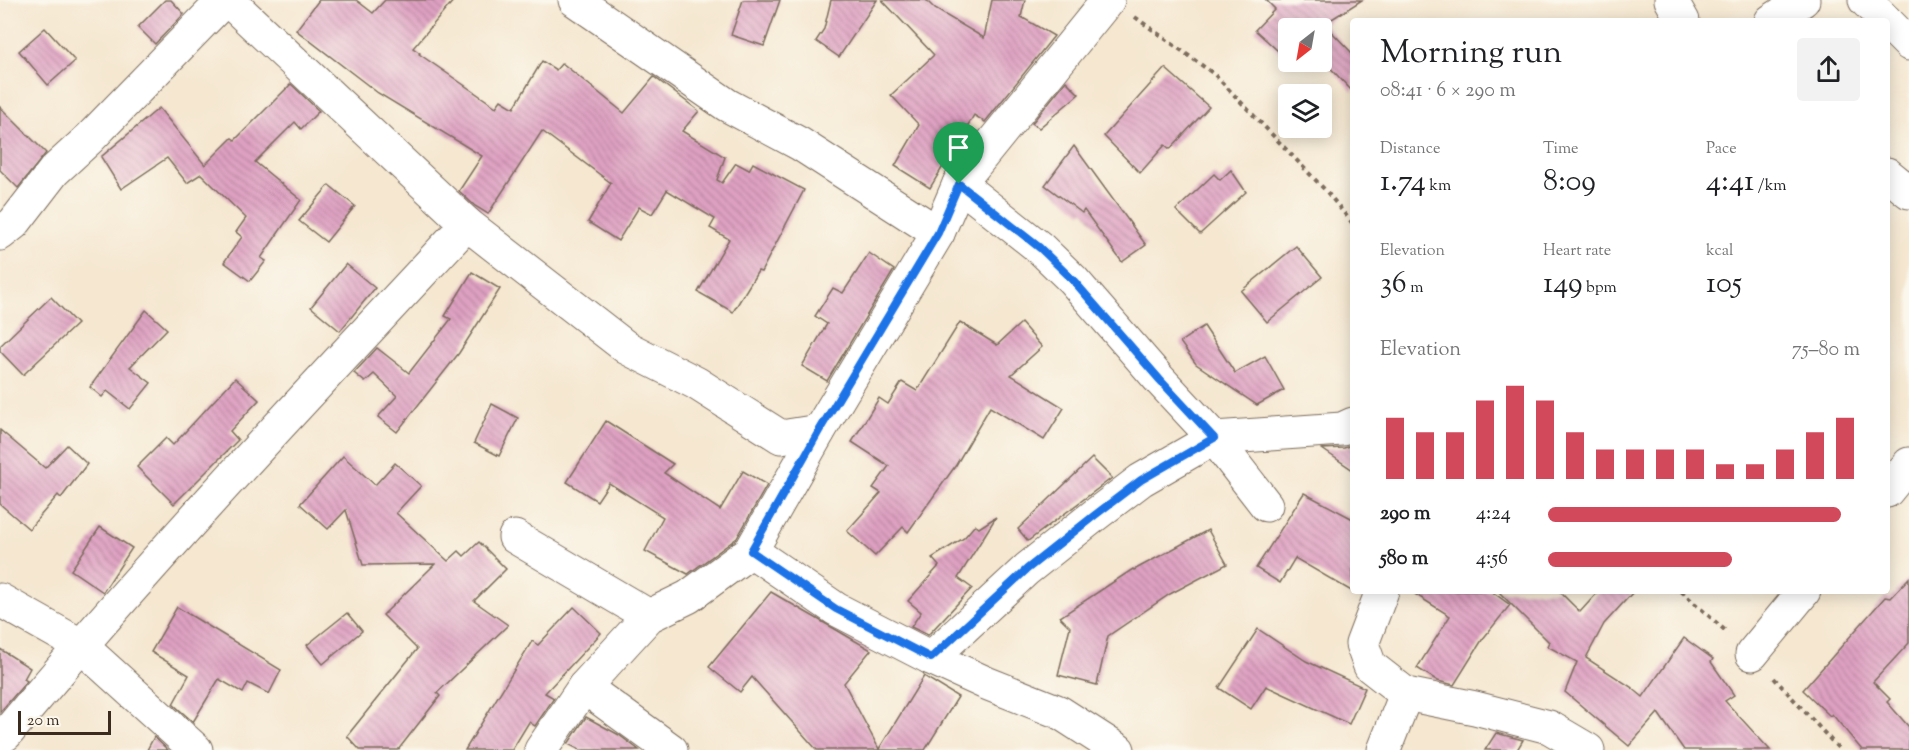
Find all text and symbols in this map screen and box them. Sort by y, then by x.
north arrow [1278,18,1332,72]
map controls [1278,18,1332,138]
text: Morning run [1380,30,1562,78]
button: share [1797,38,1860,101]
text: 08:41 · 6 × 290 m [1380,77,1516,106]
button: layers [1278,84,1332,138]
pin [933,122,984,184]
icon: arrive [942,131,975,164]
text: Distance [1380,138,1440,161]
text: Time [1543,138,1579,161]
text: Pace [1706,138,1737,161]
text: 1.74 [1380,161,1426,204]
text: 8:09 [1543,161,1596,204]
text: 4:41 [1706,161,1754,204]
text: km [1426,175,1451,198]
text: /km [1754,175,1787,198]
text: Elevation [1380,240,1445,263]
text: Heart rate [1543,240,1611,263]
text: kcal [1706,240,1734,263]
text: 36 [1380,263,1407,306]
text: 149 [1543,263,1583,306]
text: 105 [1706,263,1742,306]
text: m [1407,277,1423,300]
text: bpm [1583,277,1617,300]
text: Elevation [1380,336,1461,365]
text: 75–80 m [1792,336,1860,365]
text: 290 m [1380,500,1430,529]
text: 4:24 [1476,500,1511,529]
text: 580 m [1380,545,1428,574]
text: 4:56 [1476,545,1508,574]
scale bar [18,708,111,736]
text: 20 m [27,710,60,733]

